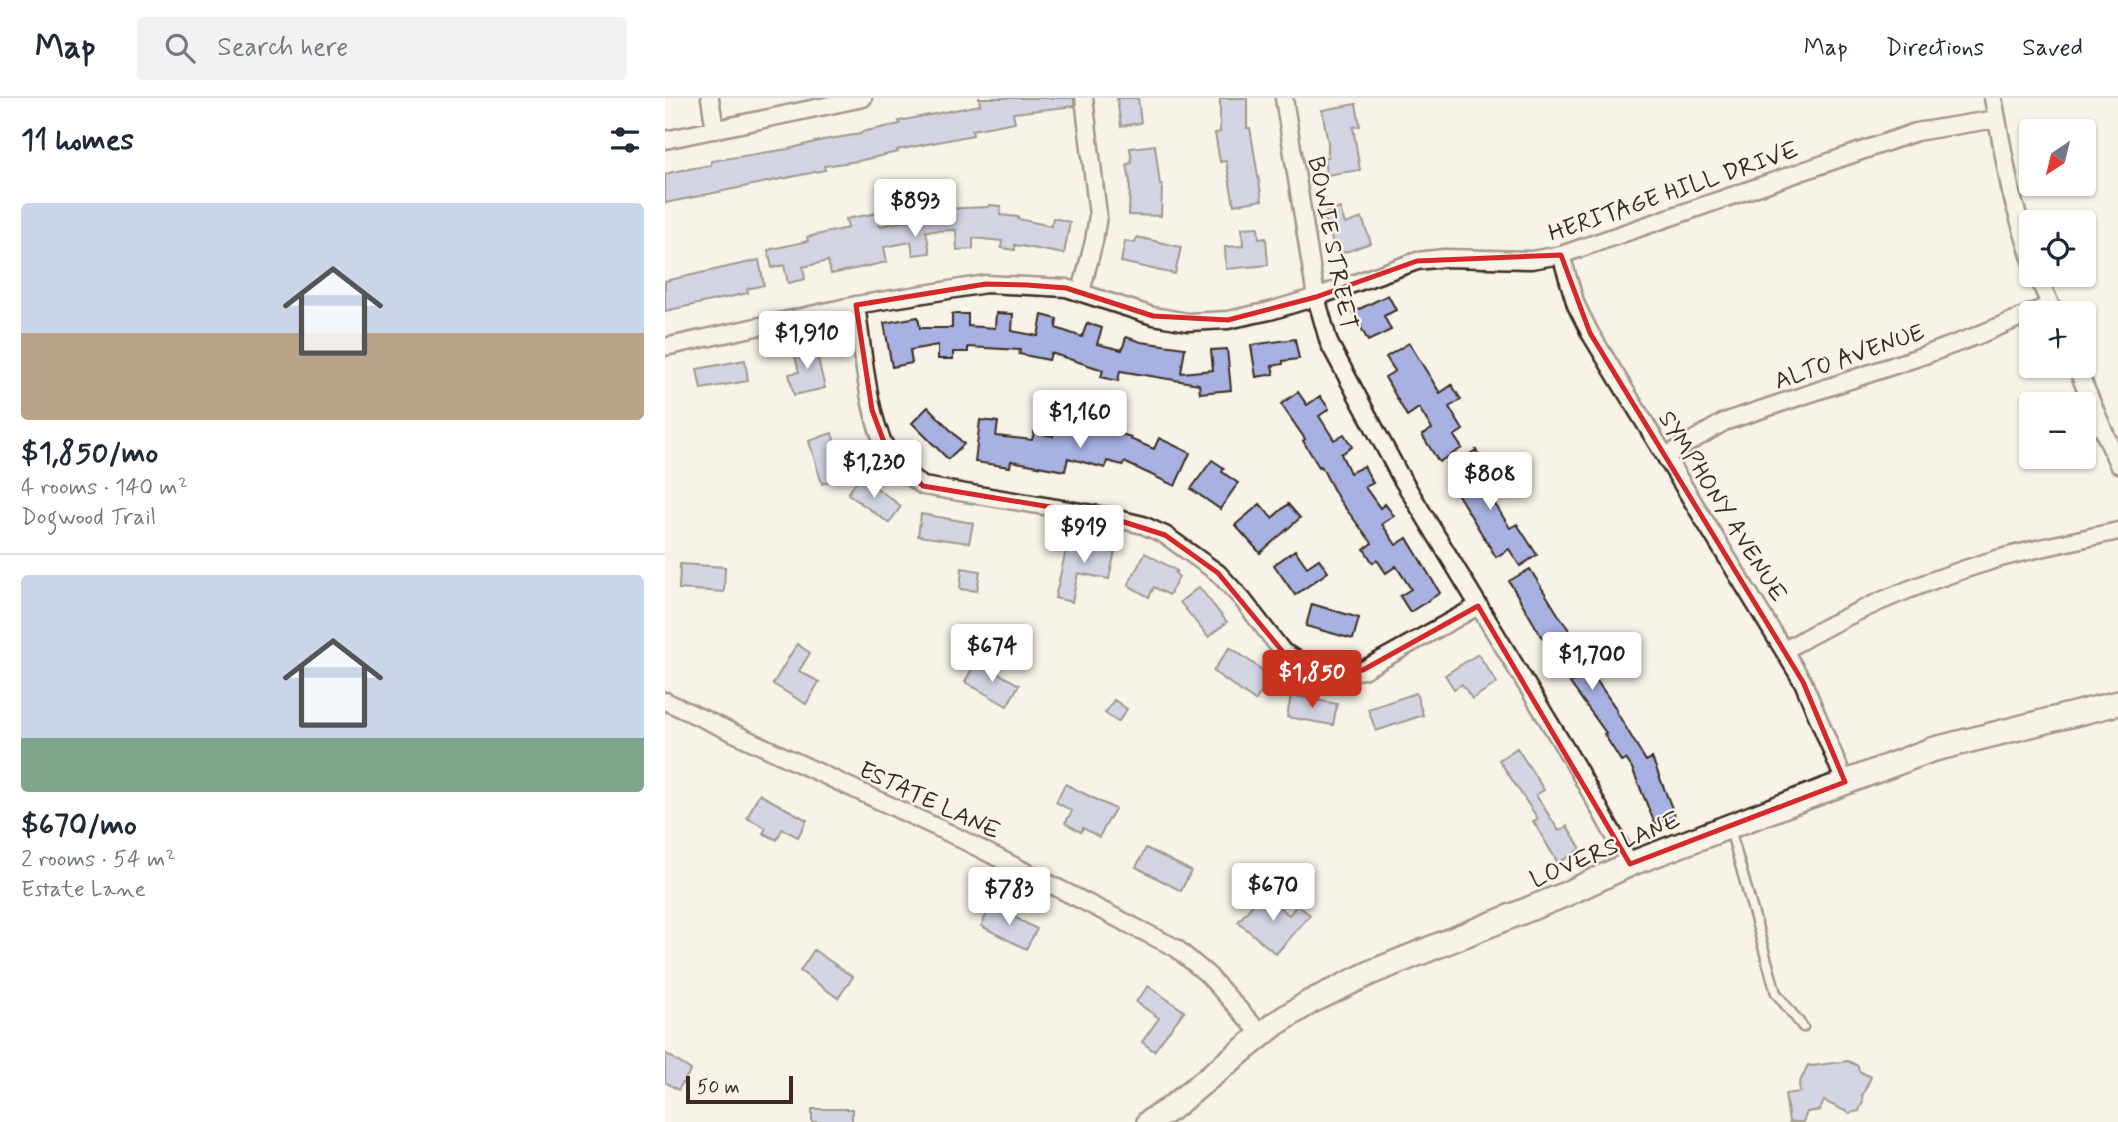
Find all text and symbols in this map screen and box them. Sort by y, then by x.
search box [137,17,627,80]
text: Map [35,26,95,70]
icon: search [161,29,199,67]
text: Search here [217,31,348,65]
text: Map [1804,33,1848,64]
text: Directions [1886,33,1984,64]
text: Saved [2022,33,2083,64]
north arrow [2019,119,2097,196]
map controls [2019,119,2096,469]
text: 11 homes [21,121,134,160]
icon: filters [606,121,644,159]
street label: HERITAGE HILL DRIVE [1544,135,1803,250]
street label: BOWIE STREET [1300,154,1364,333]
pin: $893 [874,180,956,239]
text: $893 [890,187,940,217]
button: locate [2019,210,2096,287]
icon: home [270,248,396,374]
button: + [2019,301,2096,378]
pin: $1,910 [750,312,864,371]
street label: ALTO AVENUE [1770,317,1929,398]
text: $1,910 [775,319,839,349]
pin: $1,160 [1023,390,1137,450]
button: − [2019,392,2096,469]
text: $1,160 [1049,398,1111,428]
street label: SYMPHONY AVENUE [1650,405,1793,608]
text: $1,850/mo [21,434,158,473]
pin: $1,230 [817,440,931,500]
text: $1,230 [842,448,906,478]
pin: $808 [1449,452,1531,512]
text: $808 [1464,460,1516,490]
text: 4 rooms · 140 m² [21,473,188,503]
text: Dogwood Trail [21,503,156,533]
pin: $919 [1043,505,1125,565]
text: $919 [1061,513,1107,543]
icon: home [270,620,396,746]
pin: $674 [951,624,1033,684]
text: $674 [967,632,1017,662]
pin: $1,700 [1535,632,1649,692]
text: $1,700 [1558,640,1626,670]
pin: $1,850 [1255,650,1369,710]
text: $1,850 [1278,658,1346,688]
street label: ESTATE LANE [854,755,1005,848]
street label: LOVERS LANE [1526,805,1685,896]
text: $670/mo [21,806,137,845]
text: 2 rooms · 54 m² [21,845,175,875]
pin: $670 [1232,864,1314,923]
pin: $783 [968,868,1050,927]
text: $670 [1248,871,1298,901]
text: Estate Lane [21,875,146,905]
text: $783 [984,875,1034,905]
scale bar [686,1073,793,1105]
text: 50 m [697,1075,740,1100]

